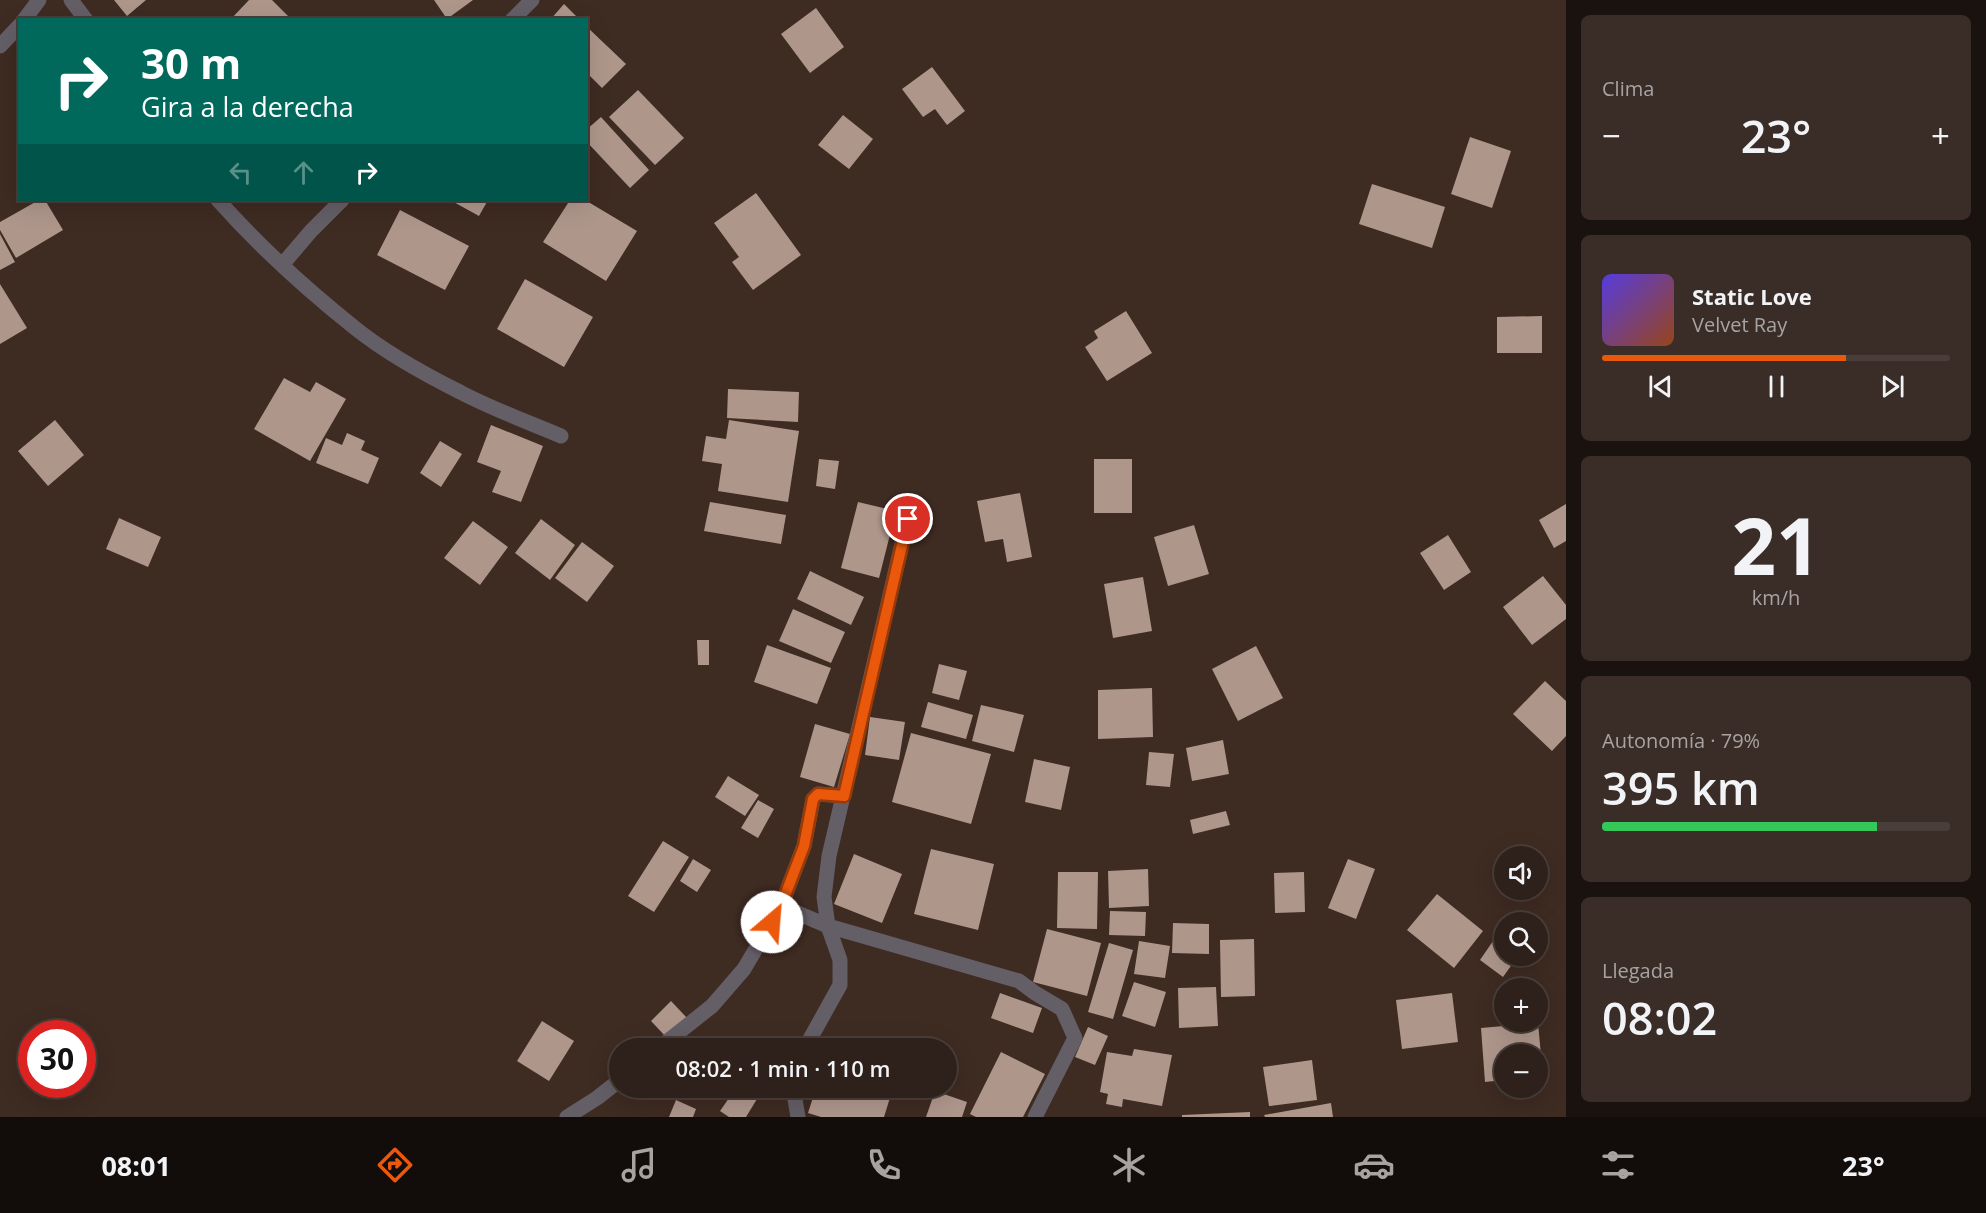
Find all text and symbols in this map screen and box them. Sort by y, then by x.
text: 30 m [141,34,241,91]
icon: right [42,42,120,120]
text: Clima [1602,75,1654,102]
text: Gira a la derecha [141,88,354,125]
text: 23° [1741,105,1811,166]
text: − [1602,113,1621,158]
text: + [1931,113,1950,158]
icon: left [224,156,257,189]
icon: ahead [287,156,320,189]
icon: right [350,156,383,189]
text: Static Love [1692,281,1812,311]
text: Velvet Ray [1692,311,1787,338]
icon: previous [1644,370,1677,403]
icon: pause [1760,370,1793,403]
icon: next [1876,370,1909,403]
text: 21 [1731,492,1821,598]
pin [882,493,933,544]
icon: arrive [891,502,924,535]
text: km/h [1752,584,1800,611]
text: Autonomía · 79% [1602,727,1760,754]
text: 395 km [1602,757,1760,818]
map controls [1494,846,1548,1098]
button: sound [1494,846,1548,900]
position arrow [740,890,804,954]
button: search [1494,912,1548,966]
text: Llegada [1602,957,1674,984]
button: + [1494,978,1548,1032]
text: 08:02 [1602,987,1717,1048]
speed limit sign: 30 [18,1020,96,1098]
button: − [1494,1044,1548,1098]
text: 08:02 · 1 min · 110 m [675,1053,891,1083]
icon: directions [374,1144,416,1186]
icon: music [618,1144,660,1186]
icon: phone [863,1144,905,1186]
icon: climate [1108,1144,1150,1186]
icon: car [1353,1144,1395,1186]
icon: filters [1597,1144,1639,1186]
text: 08:01 [101,1147,171,1184]
text: 23° [1842,1147,1885,1184]

